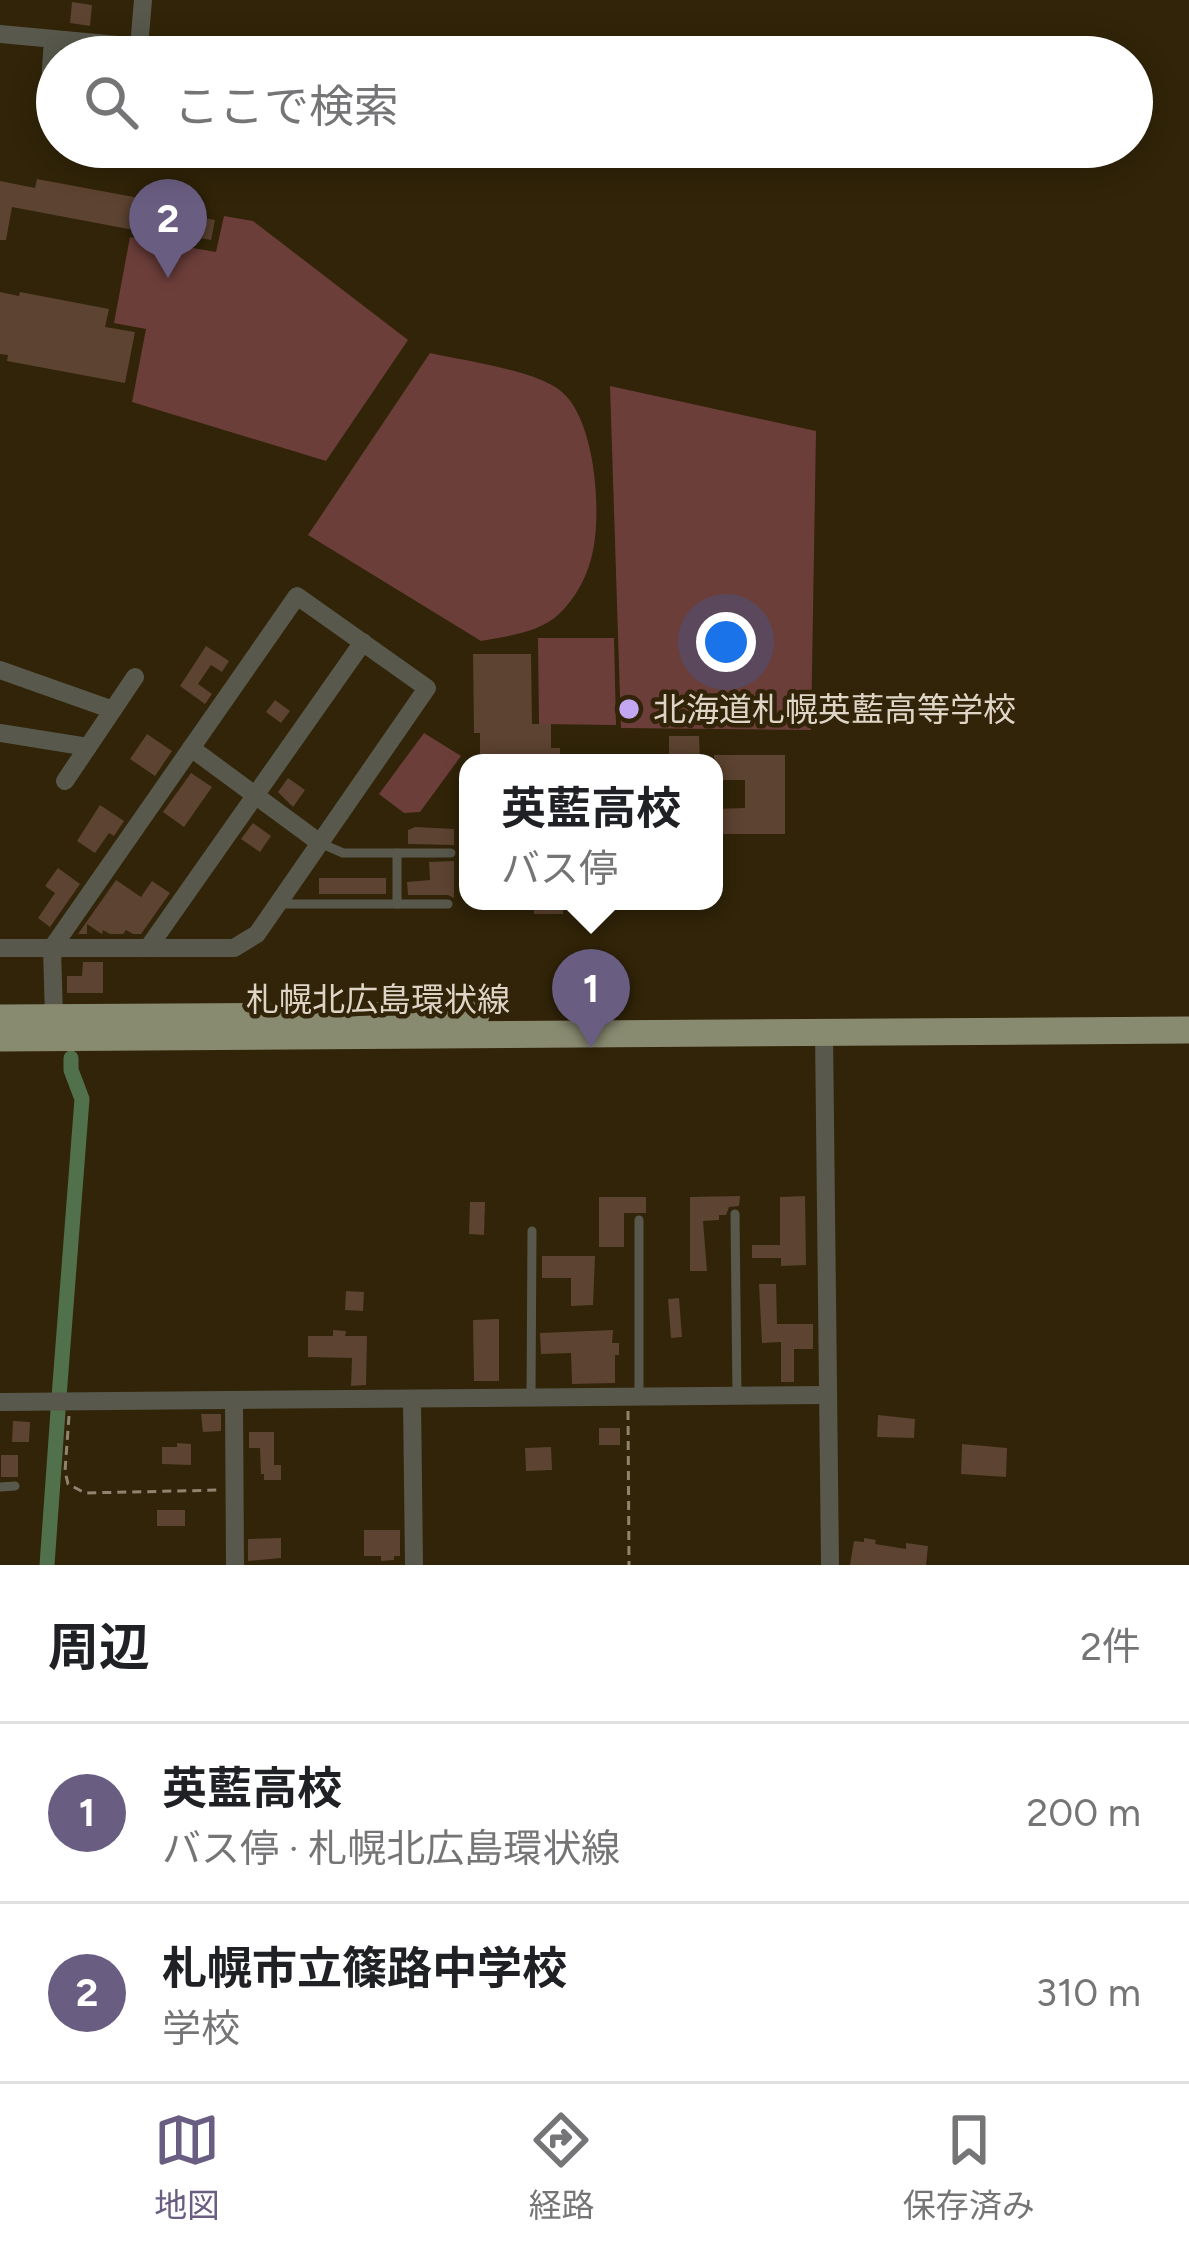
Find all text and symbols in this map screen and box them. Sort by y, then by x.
search box [36,36,1153,168]
icon: search [78,69,144,135]
text: ここで検索 [174,79,399,133]
pin: 2 [129,179,207,278]
your location [696,612,756,672]
place label: 北海道札幌英藍高等学校 [653,690,1016,729]
marker: 北海道札幌英藍高等学校 [616,696,642,722]
popup [459,754,723,910]
text: 英藍高校 [501,781,681,835]
text: バス停 [501,845,618,892]
pin: 1 [552,949,630,1048]
street label: 札幌北広島環状線 [246,980,510,1019]
text: 周辺 [48,1617,150,1678]
text: 2件 [1080,1623,1141,1670]
text: 英藍高校 [162,1761,342,1815]
text: 1 [79,1789,95,1836]
text: 200 m [1026,1789,1141,1836]
text: バス停 · 札幌北広島環状線 [162,1825,620,1872]
text: 札幌市立篠路中学校 [162,1941,567,1995]
text: 2 [76,1969,98,2016]
text: 310 m [1036,1969,1141,2016]
text: 学校 [162,2005,240,2052]
tab: 地図 [154,2107,220,2227]
tab: 経路 [528,2107,594,2227]
tab: 保存済み [903,2107,1035,2227]

